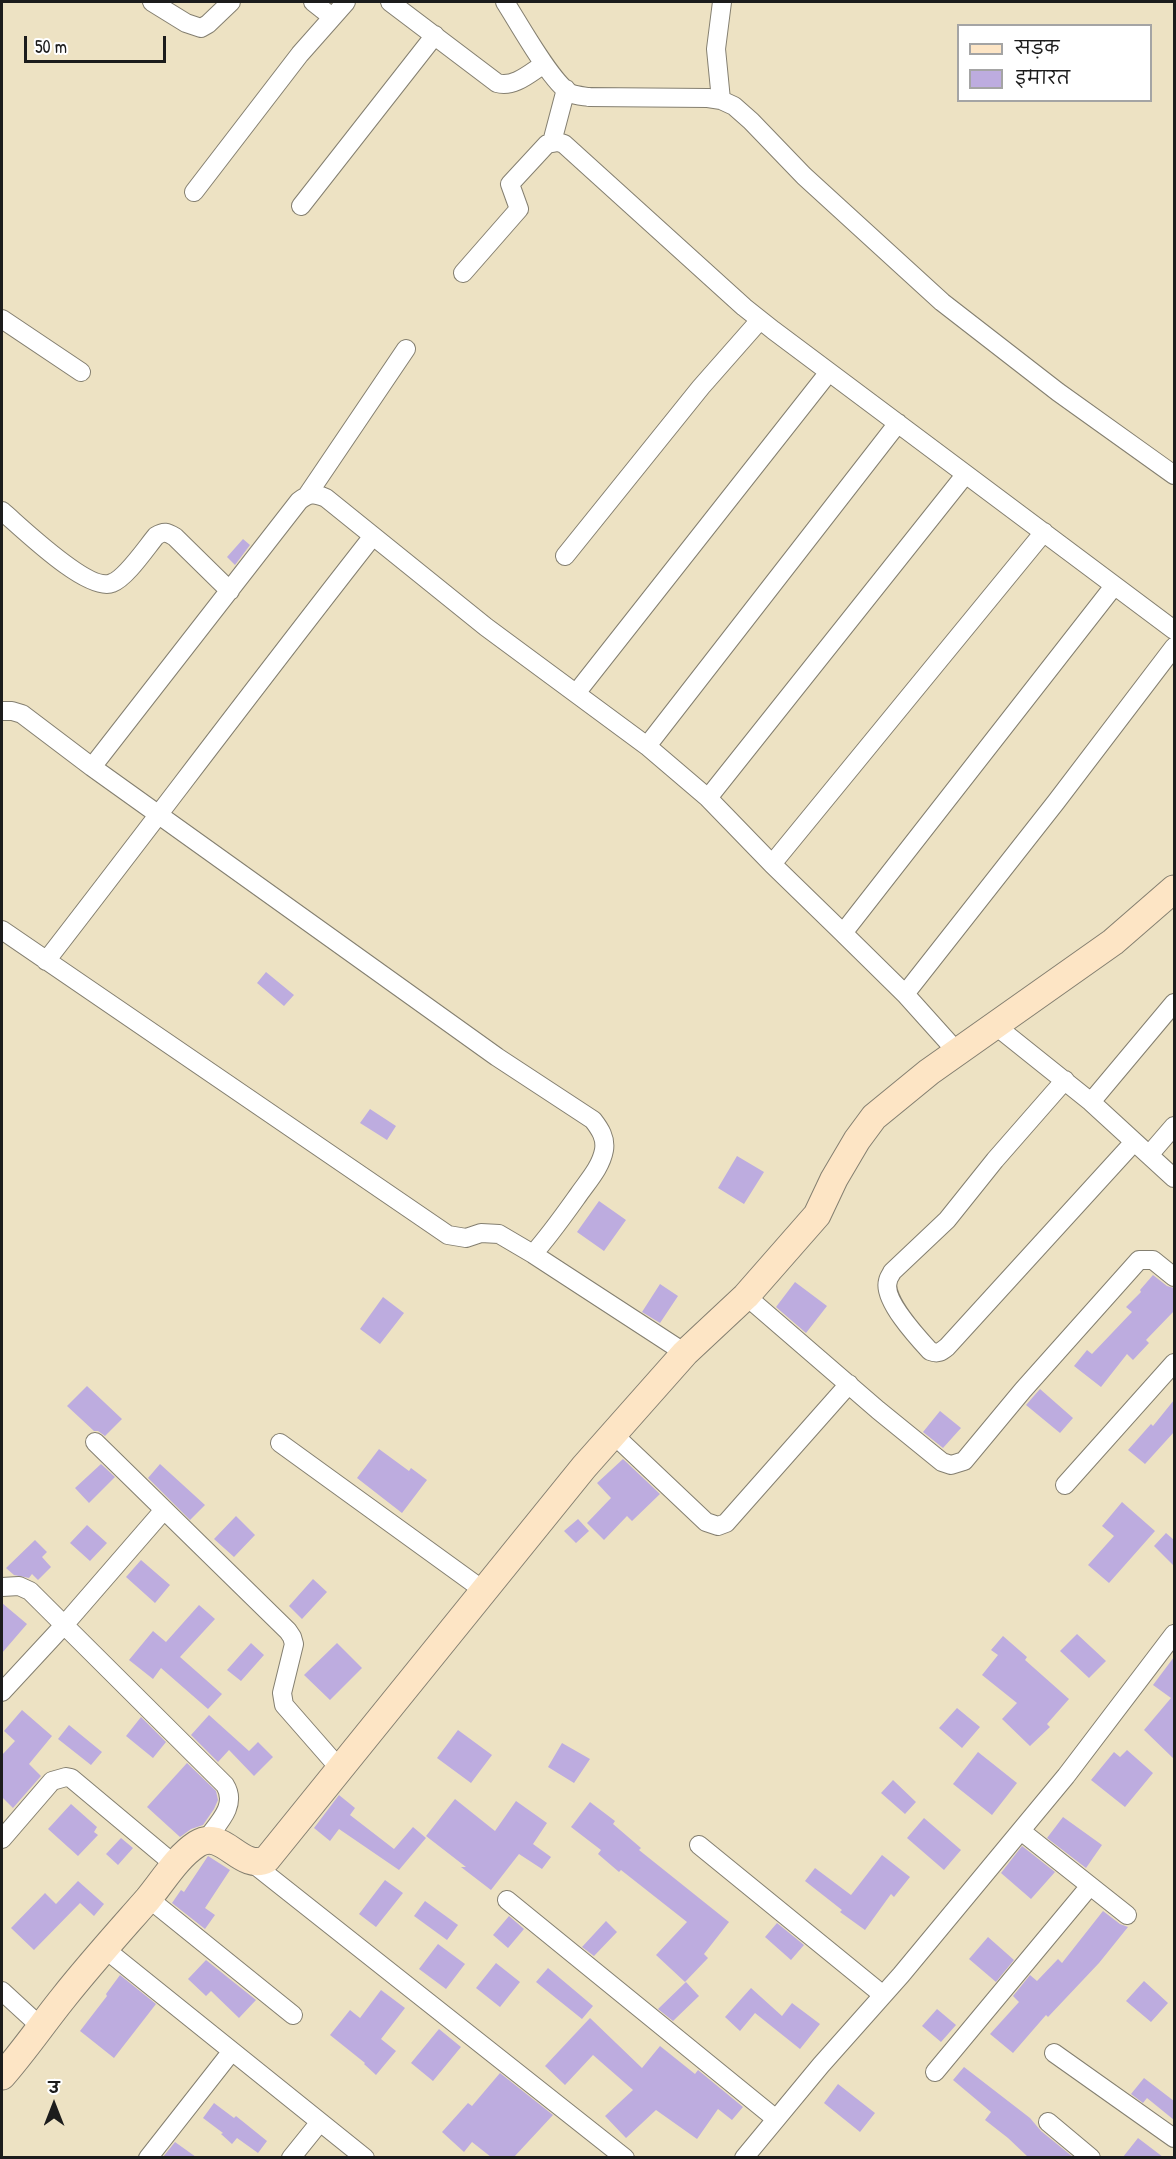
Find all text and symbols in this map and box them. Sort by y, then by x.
scale bar [27,24,170,62]
legend [957,24,1152,102]
text: 50 m [35,34,67,59]
text: सड़क [1015,35,1059,60]
text: इमारत [1015,65,1070,90]
north arrow [24,2075,84,2135]
text: उ [49,2076,59,2098]

